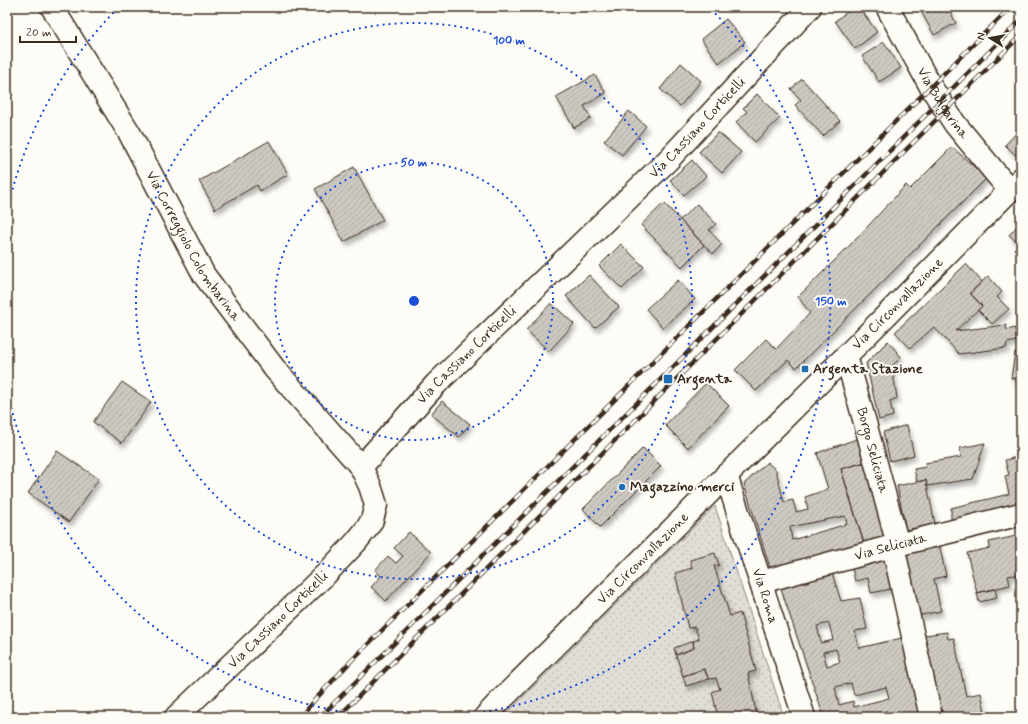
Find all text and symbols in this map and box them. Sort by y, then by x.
scale bar [20,18,76,44]
north arrow [970,18,1010,58]
text: 20 m [26,25,52,41]
text: N [974,31,989,41]
text: 100 m [493,33,526,49]
street label: Via Bulgarina [913,64,973,143]
street label: Via Cassiano Corticelli [645,73,750,182]
text: 50 m [401,155,428,171]
street label: Via Correggiolo Colombarina [142,168,245,326]
street label: Via Circonvallazione [848,253,948,354]
centre of rings [407,294,421,308]
text: 150 m [815,294,847,310]
street label: Via Cassiano Corticelli [413,302,520,408]
place label: Argenta Stazione [813,360,923,381]
marker: Argenta Stazione [800,364,810,374]
place label: Argenta [677,370,732,391]
marker: Argenta [662,373,674,385]
street label: Borgo Seliciata [852,405,893,496]
place label: Magazzino merci [630,478,734,499]
marker: Magazzino merci [617,482,627,492]
street label: Via Circonvallazione [593,508,693,608]
street label: Via Seliciata [852,529,929,565]
street label: Via Roma [748,566,782,626]
street label: Via Cassiano Corticelli [224,567,332,673]

